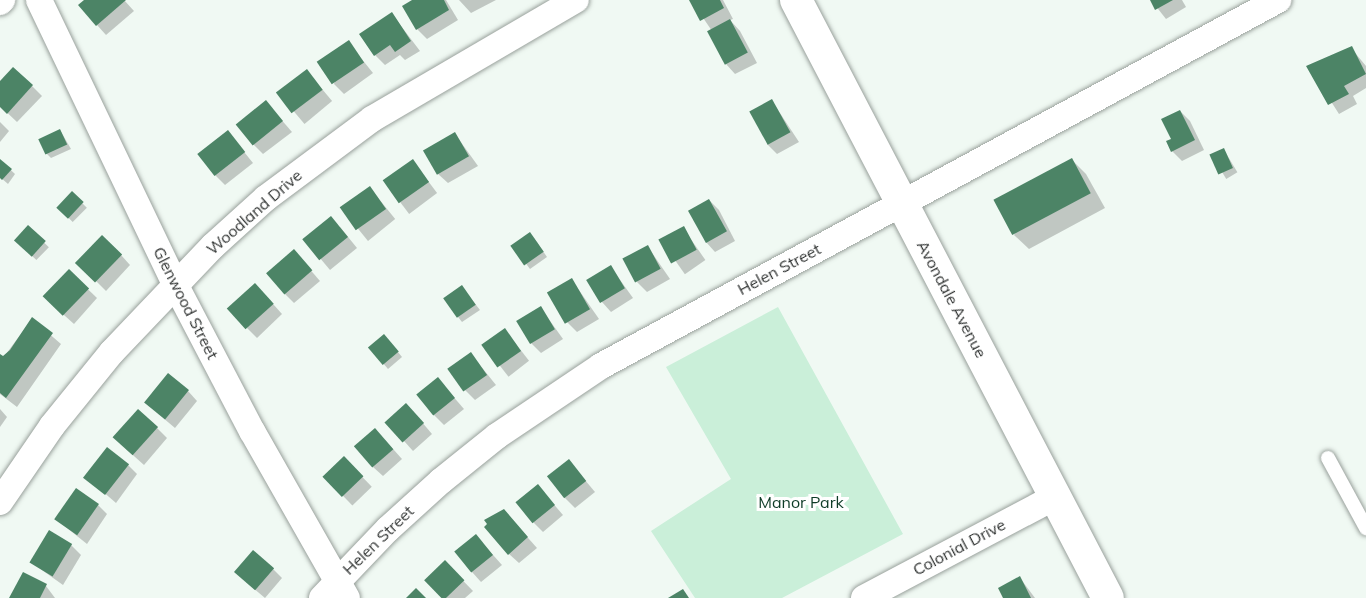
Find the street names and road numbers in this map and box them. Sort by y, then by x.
street label: Woodland Drive [202,165,306,259]
street label: Avondale Avenue [913,237,991,361]
street label: Helen Street [734,239,824,299]
street label: Glenwood Street [149,244,223,362]
street label: Helen Street [339,501,417,579]
street label: Colonial Drive [910,515,1008,579]

